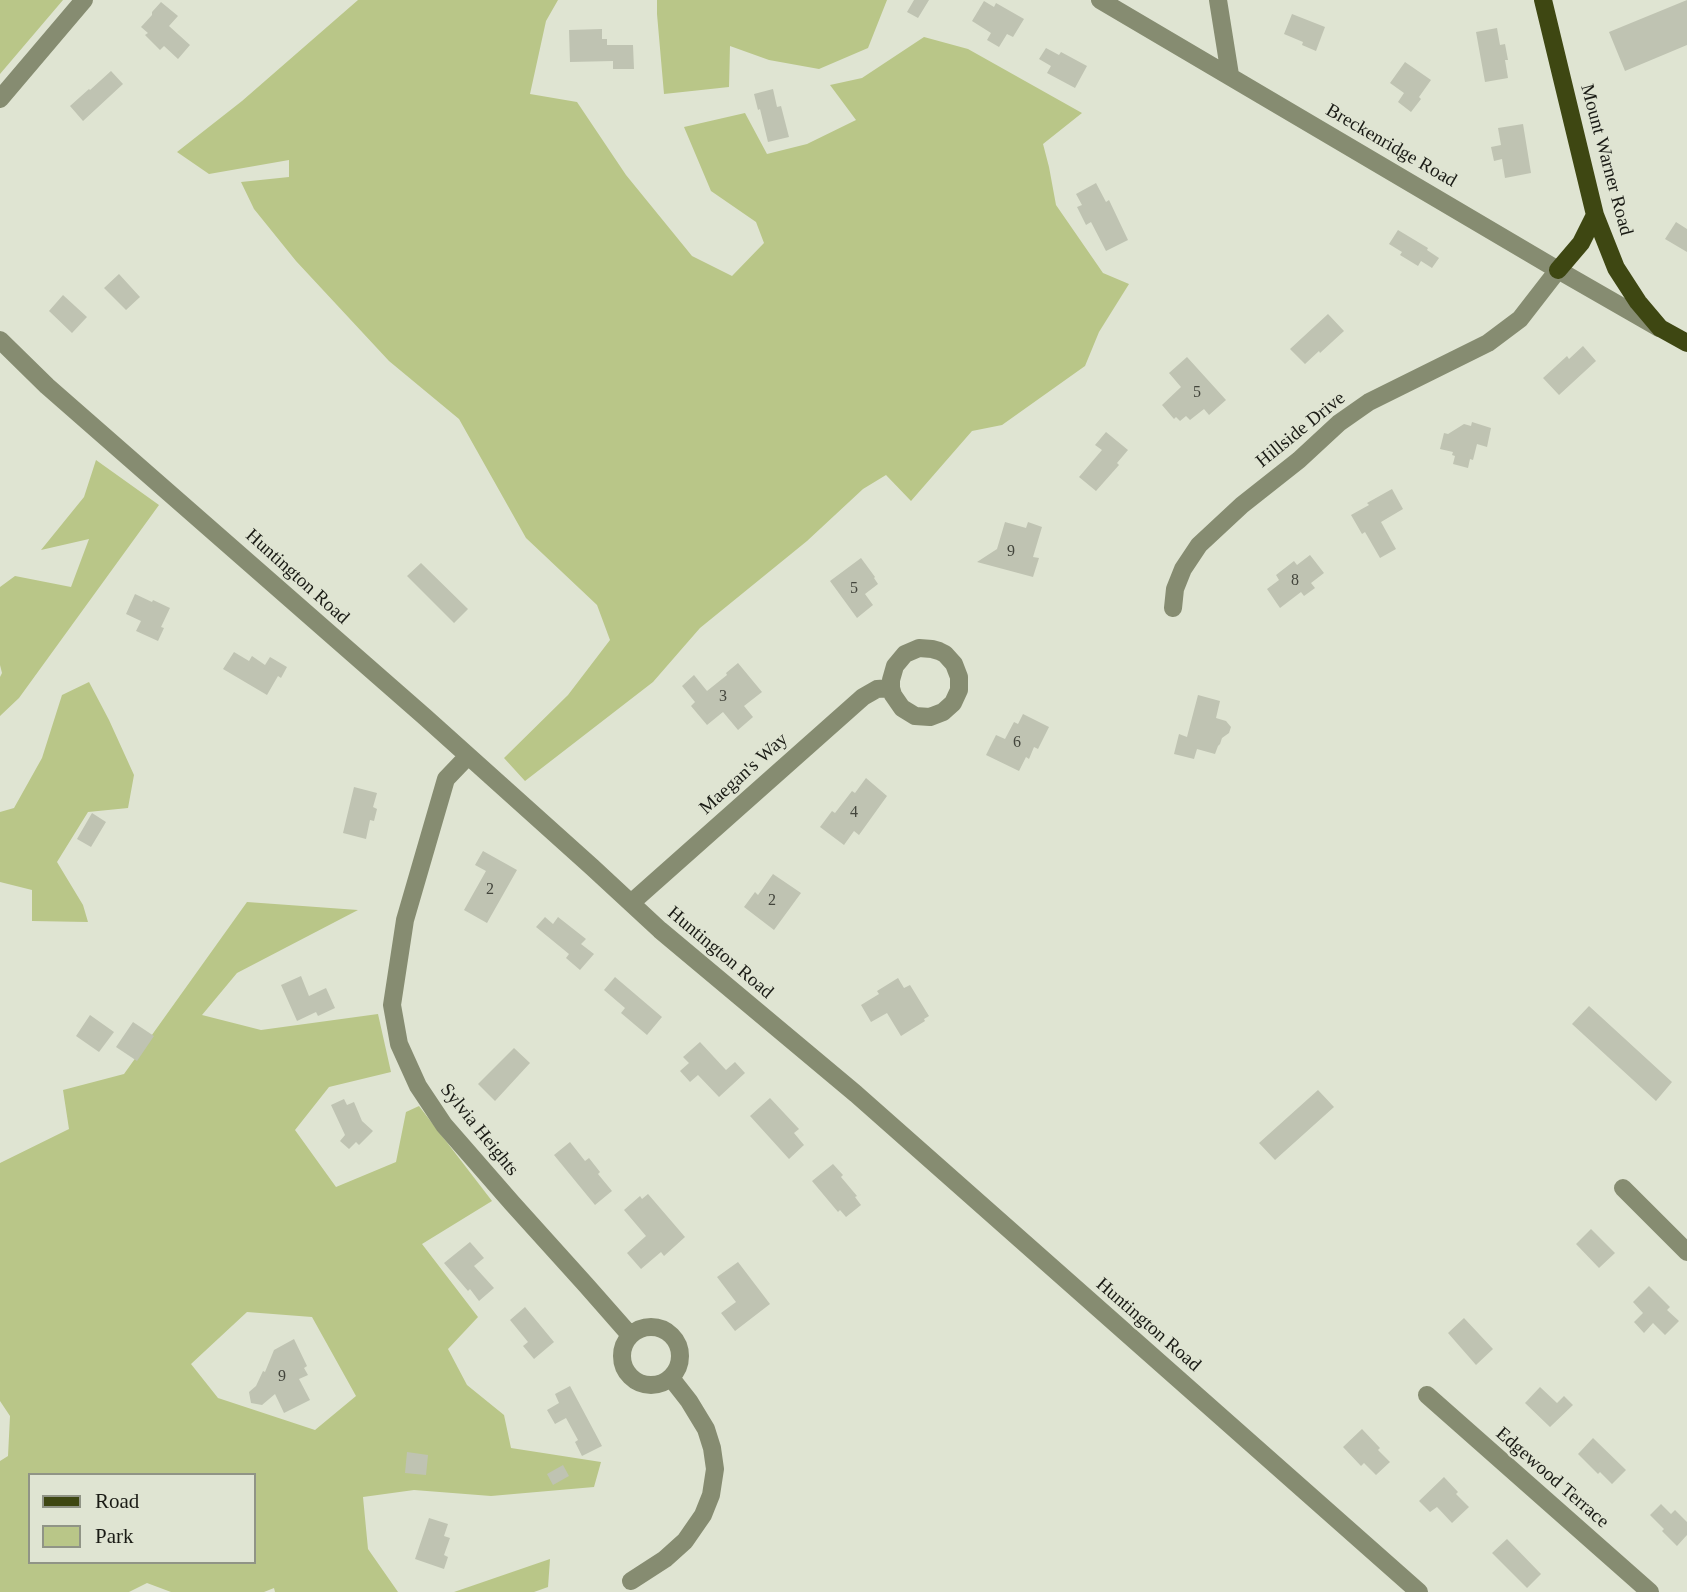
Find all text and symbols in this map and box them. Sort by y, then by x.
street label: Mount Warner Road [1575,82,1637,238]
street label: Breckenridge Road [1322,99,1460,193]
house number: 5 [1193,383,1201,403]
street label: Hillside Drive [1252,387,1350,473]
street label: Huntington Road [241,525,353,629]
house number: 9 [1007,542,1015,562]
house number: 8 [1291,571,1299,591]
house number: 5 [850,579,858,599]
house number: 3 [719,687,727,707]
street label: Maegan's Way [695,728,793,820]
house number: 6 [1013,733,1021,753]
house number: 4 [850,803,858,823]
house number: 2 [486,880,494,900]
house number: 2 [768,891,776,911]
street label: Huntington Road [662,902,778,1004]
street label: Sylvia Heights [435,1079,523,1181]
street label: Huntington Road [1091,1273,1205,1377]
house number: 9 [278,1367,286,1387]
street label: Edgewood Terrace [1491,1423,1613,1533]
legend [28,1473,256,1564]
text: Road [95,1489,139,1513]
text: Park [95,1524,134,1548]

